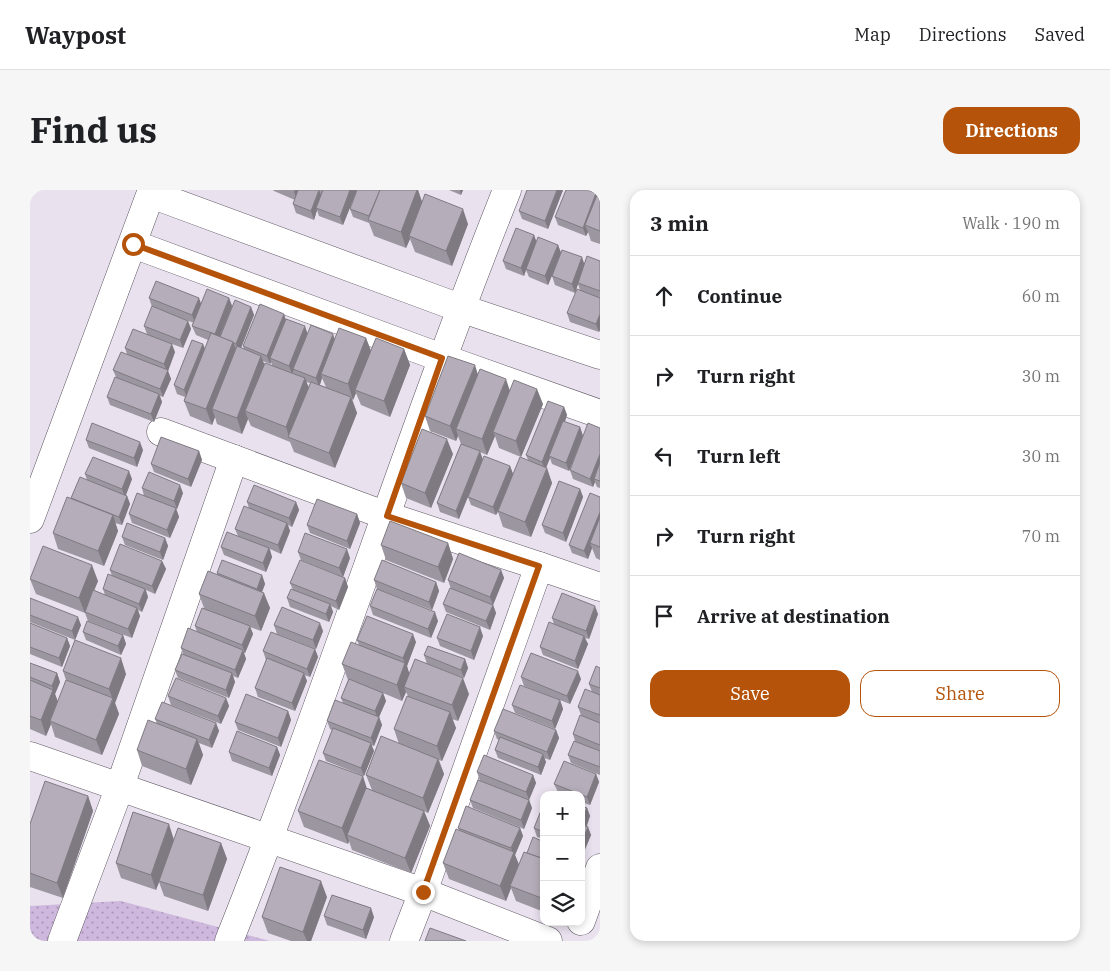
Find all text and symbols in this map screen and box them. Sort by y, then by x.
text: Waypost [25,19,126,51]
text: Map [854,23,891,46]
text: Directions [919,23,1007,46]
text: Saved [1035,23,1085,46]
text: Find us [30,107,157,153]
button: Directions [943,107,1080,154]
text: 3 min [650,209,709,237]
text: Walk · 190 m [962,213,1060,233]
route start [122,233,145,256]
icon: ahead [650,282,678,310]
text: Continue [697,284,782,308]
text: 60 m [1022,286,1060,306]
icon: right [650,362,678,390]
text: Turn right [697,364,795,388]
text: 30 m [1022,366,1060,386]
icon: left [650,442,678,470]
text: Turn left [697,444,780,468]
text: 30 m [1022,446,1060,466]
icon: right [650,522,678,550]
text: Turn right [697,524,795,548]
text: 70 m [1022,526,1060,546]
icon: arrive [650,602,678,630]
text: Arrive at destination [697,604,890,628]
button: Save [650,670,850,717]
button: Share [860,670,1060,717]
map controls [540,791,585,926]
button: + [540,791,585,836]
button: − [540,836,585,881]
route end [412,881,435,904]
button: layers [540,881,585,926]

